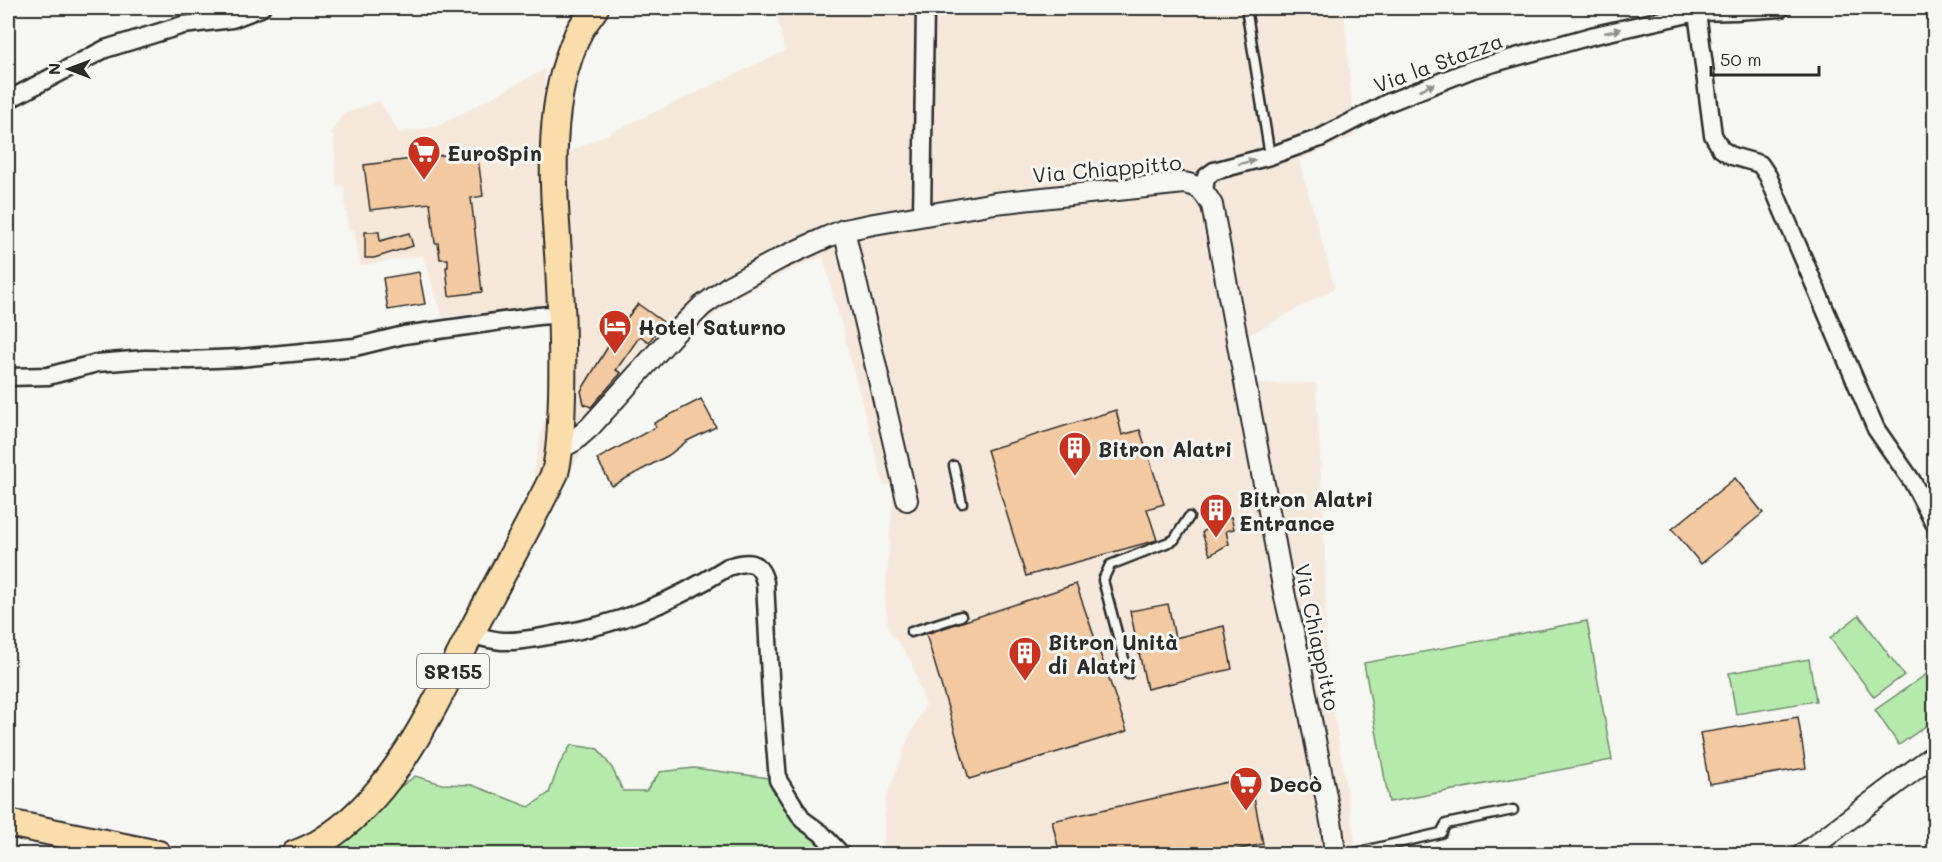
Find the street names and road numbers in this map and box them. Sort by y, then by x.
street label: Via la Stazza [1370,26,1506,98]
street label: Via Chiappitto [1031,148,1183,188]
street label: Via Chiappitto [1289,561,1347,713]
road number: SR155 [417,654,489,688]

